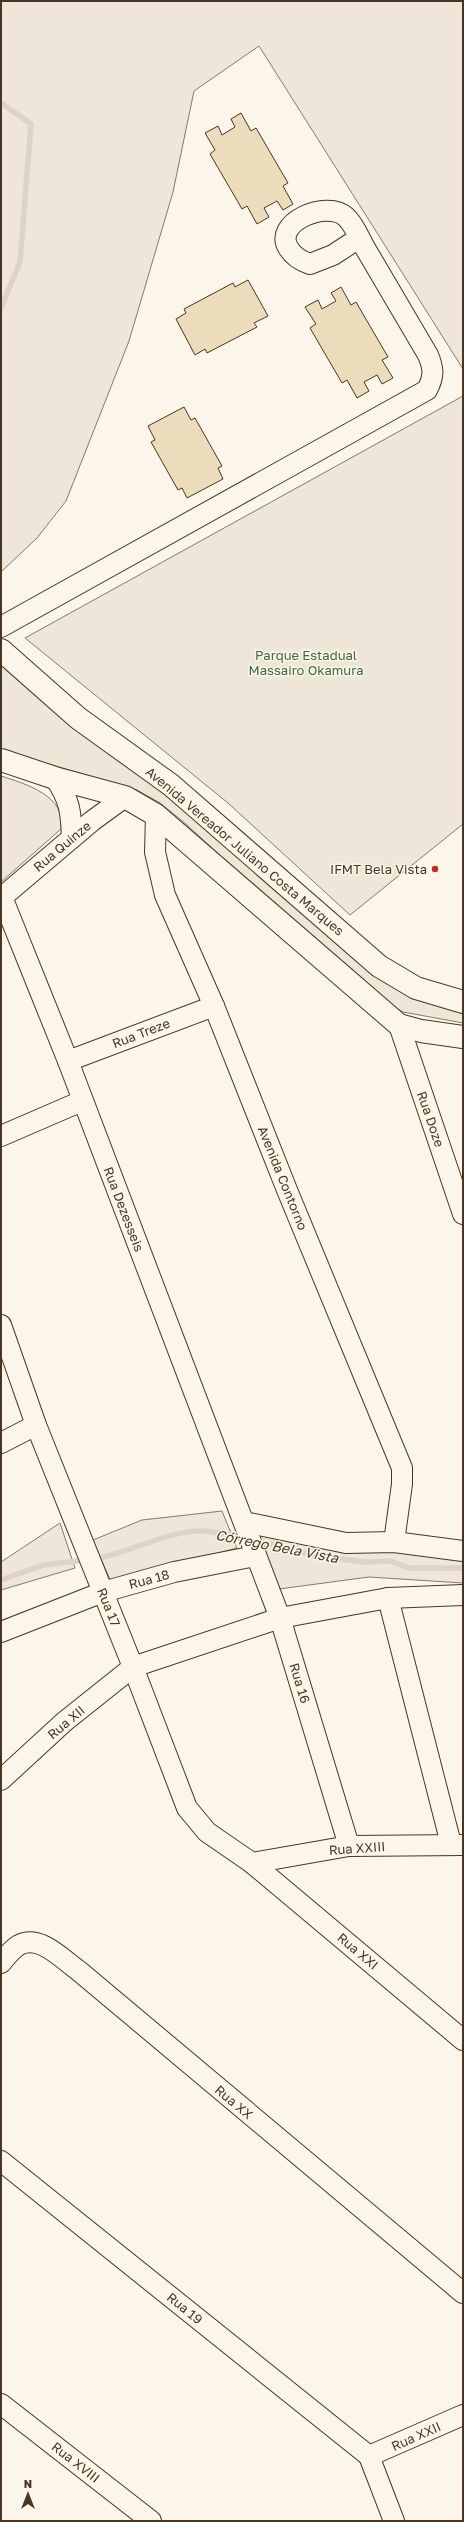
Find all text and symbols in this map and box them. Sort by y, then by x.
park label: Parque Estadual Massairo Okamura [249,647,363,678]
street label: Avenida Vereador Juliano Costa Marques [143,763,348,939]
street label: Rua Quinze [30,817,94,875]
place label: IFMT Bela Vista [330,861,427,877]
marker: IFMT Bela Vista [430,864,440,874]
street label: Rua Treze [110,1015,172,1051]
street label: Rua Doze [414,1089,448,1149]
street label: Avenida Contorno [255,1124,311,1233]
street label: Rua Dezesseis [100,1164,148,1254]
water label: Córrego Bela Vista [214,1526,341,1566]
street label: Rua 18 [127,1566,171,1592]
street label: Rua 17 [94,1585,124,1629]
street label: Rua 16 [286,1661,314,1705]
street label: Rua XII [44,1702,88,1742]
street label: Rua XXIII [328,1838,386,1858]
street label: Rua XXI [334,1929,382,1973]
street label: Rua XX [212,2082,256,2123]
street label: Rua 19 [164,2289,206,2327]
street label: Rua XXII [389,2418,443,2454]
street label: Rua XVIII [49,2438,103,2486]
north arrow [8,2474,48,2514]
text: N [24,2477,32,2490]

